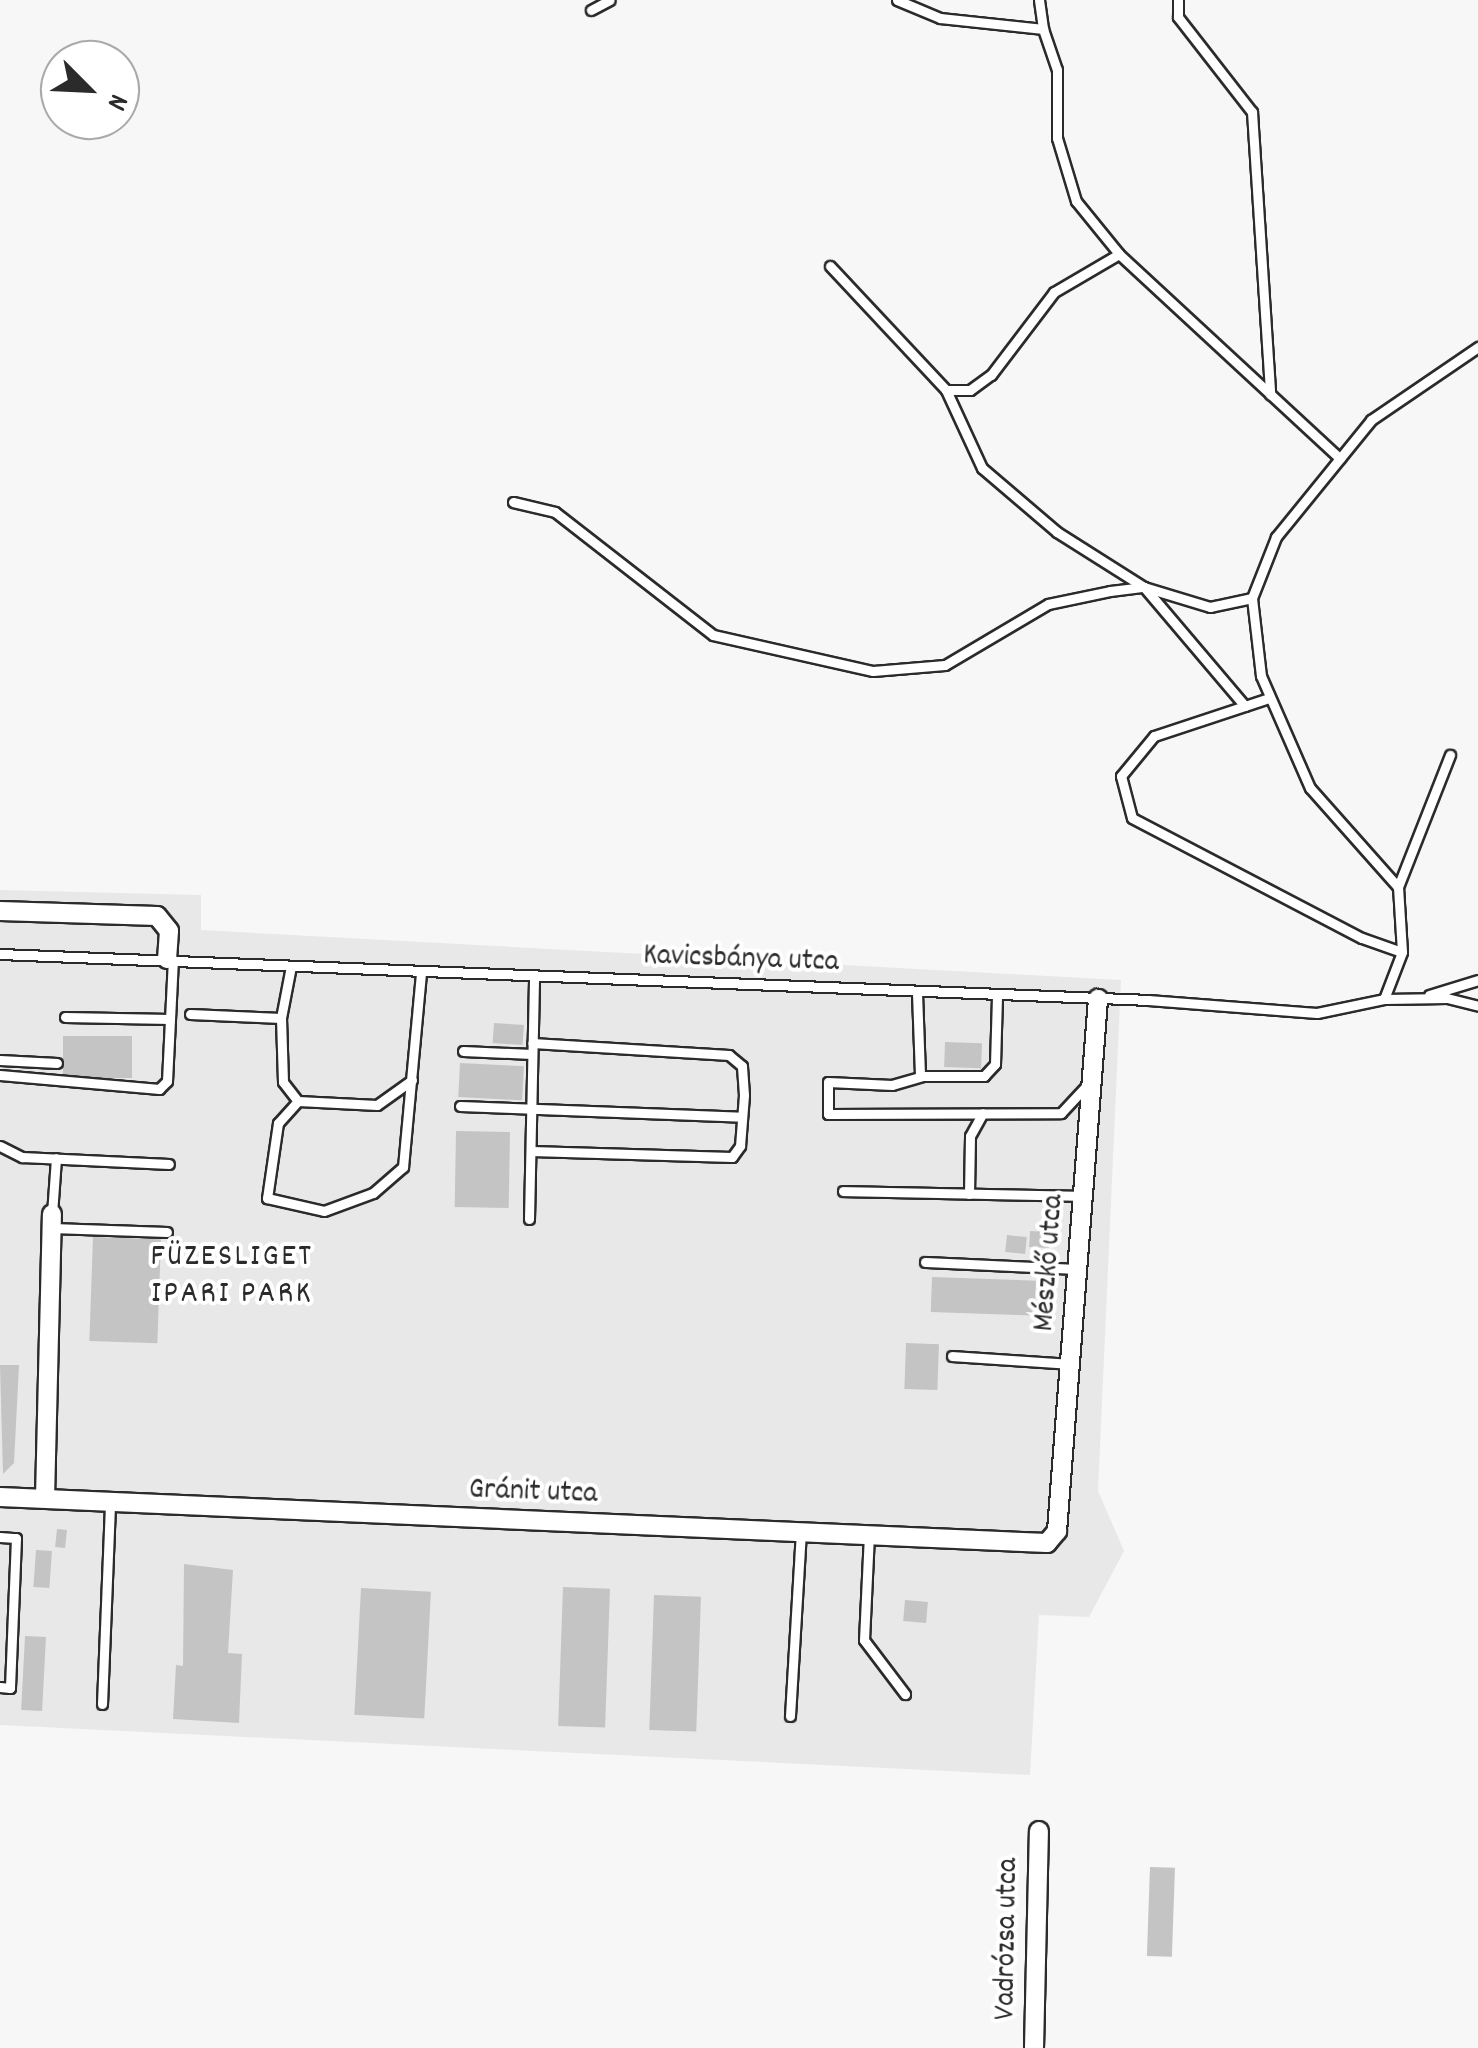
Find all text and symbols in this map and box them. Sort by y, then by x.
north arrow [40,40,140,140]
text: N [94,87,137,116]
street label: Kavicsbánya utca [643,940,839,982]
street label: Mészkő utca [1028,1193,1074,1333]
district label: FÜZESLIGET IPARI PARK [151,1240,313,1315]
street label: Gránit utca [468,1474,598,1514]
street label: Vadrózsa utca [990,1858,1028,2020]

